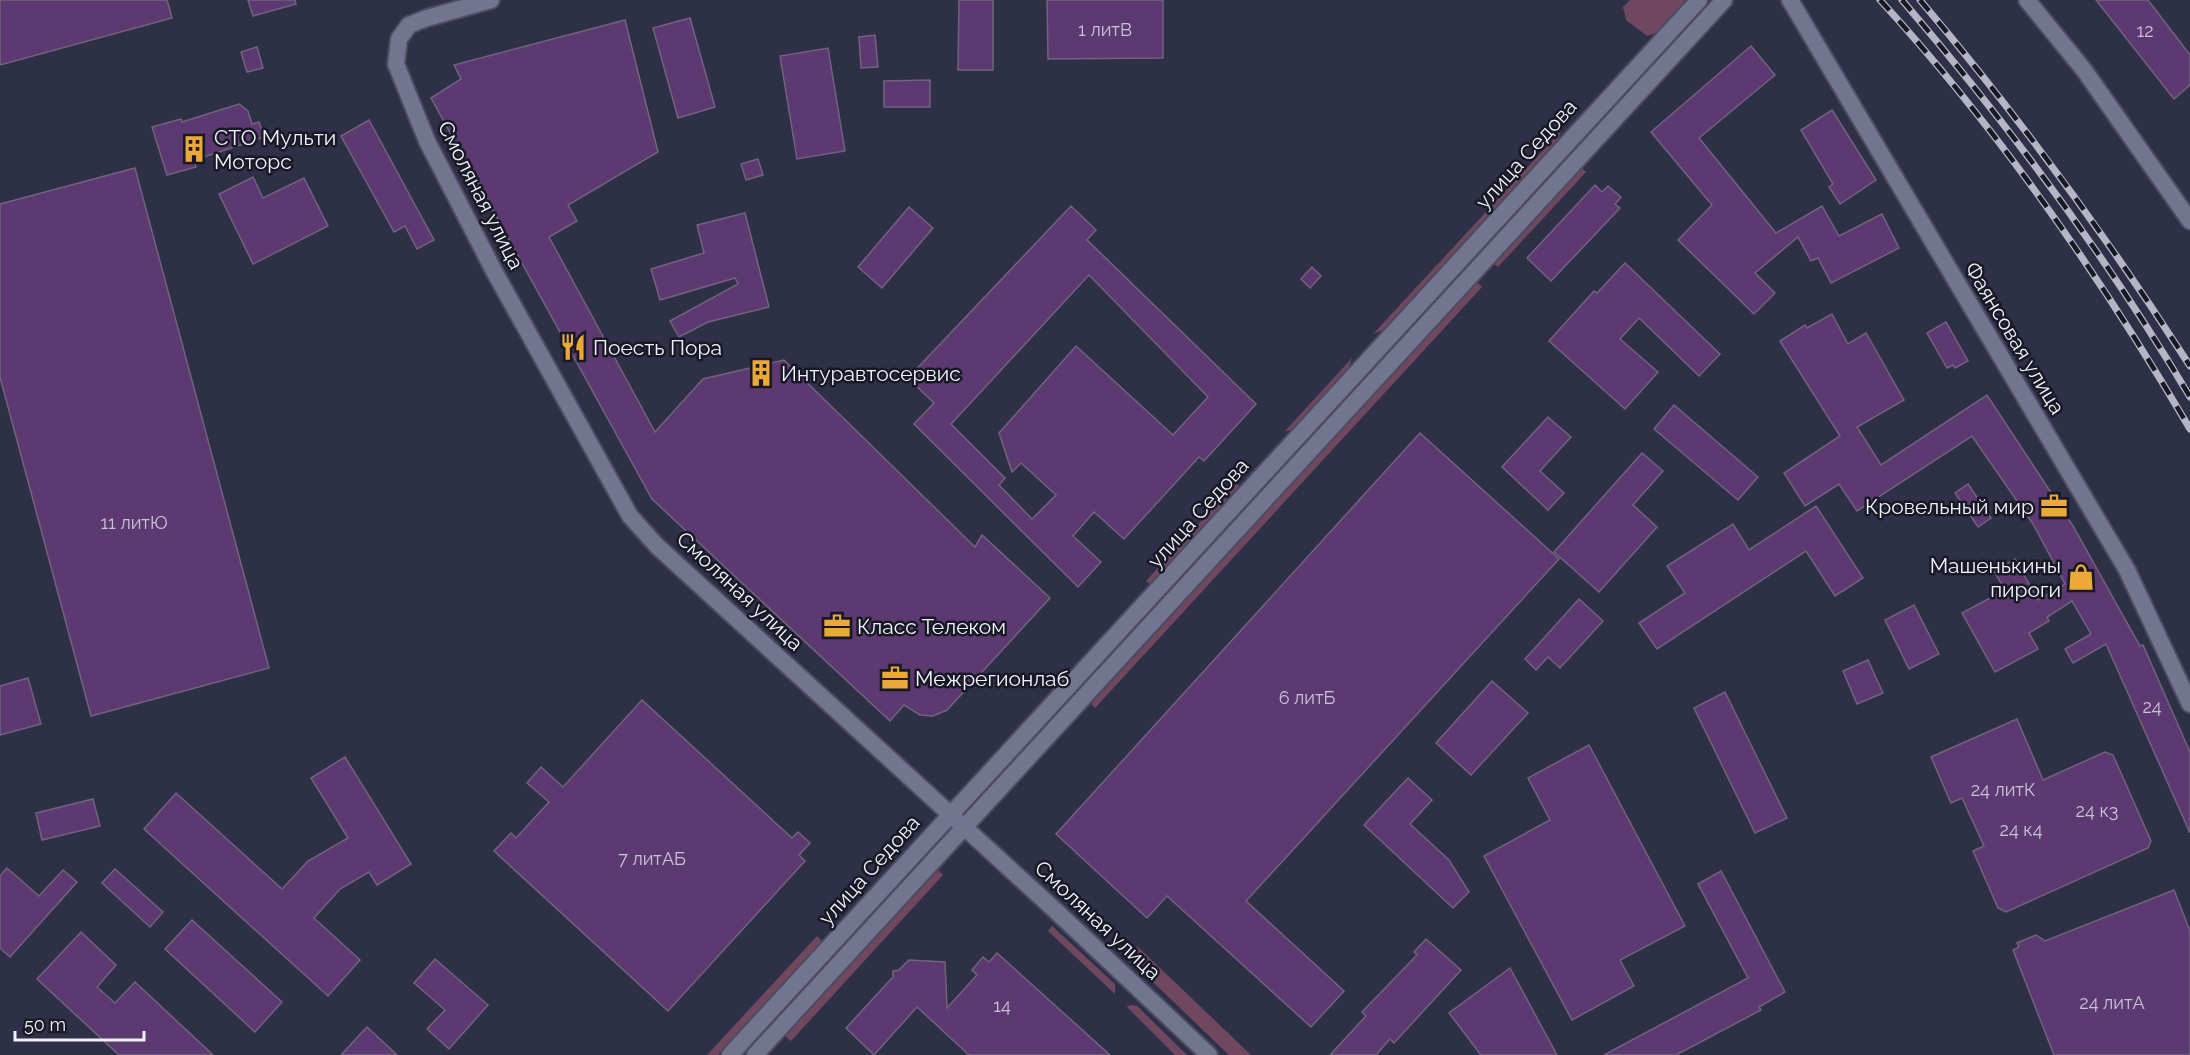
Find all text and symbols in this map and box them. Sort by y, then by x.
house number: 1 литВ [1078,19,1132,40]
house number: 12 [2136,20,2154,41]
street label: улица Седова [1470,94,1582,214]
street label: Смоляная улица [433,117,529,273]
place label: СТО Мульти Моторс [214,125,336,174]
building icon: СТО Мульти Моторс [179,134,209,164]
street label: Фаянсовая улица [1960,257,2070,419]
restaurant icon: Поесть Пора [558,332,588,362]
place label: Поесть Пора [593,335,722,360]
building icon: Интуравтосервис [746,358,776,388]
place label: Интуравтосервис [781,361,961,386]
street label: улица Седова [1142,453,1254,573]
office icon: Кровельный мир [2039,491,2069,521]
place label: Кровельный мир [1865,494,2034,519]
house number: 11 литЮ [100,512,168,533]
street label: Смоляная улица [672,526,808,656]
place label: Машенькины пироги [1930,553,2061,602]
shop icon: Машенькины пироги [2066,562,2096,592]
office icon: Класс Телеком [822,611,852,641]
place label: Класс Телеком [857,614,1006,639]
office icon: Межрегионлаб [880,663,910,693]
place label: Межрегионлаб [915,666,1069,691]
house number: 6 литБ [1279,687,1336,708]
house number: 24 [2142,696,2162,717]
house number: 24 литК [1971,779,2035,800]
house number: 24 к3 [2076,800,2118,821]
street label: улица Седова [813,810,925,930]
house number: 24 к4 [2000,819,2043,840]
house number: 7 литАБ [618,848,686,869]
street label: Смоляная улица [1030,855,1166,985]
house number: 24 литА [2079,992,2145,1013]
house number: 14 [993,995,1011,1016]
scale bar [15,1004,144,1042]
text: 50 m [24,1014,66,1035]

